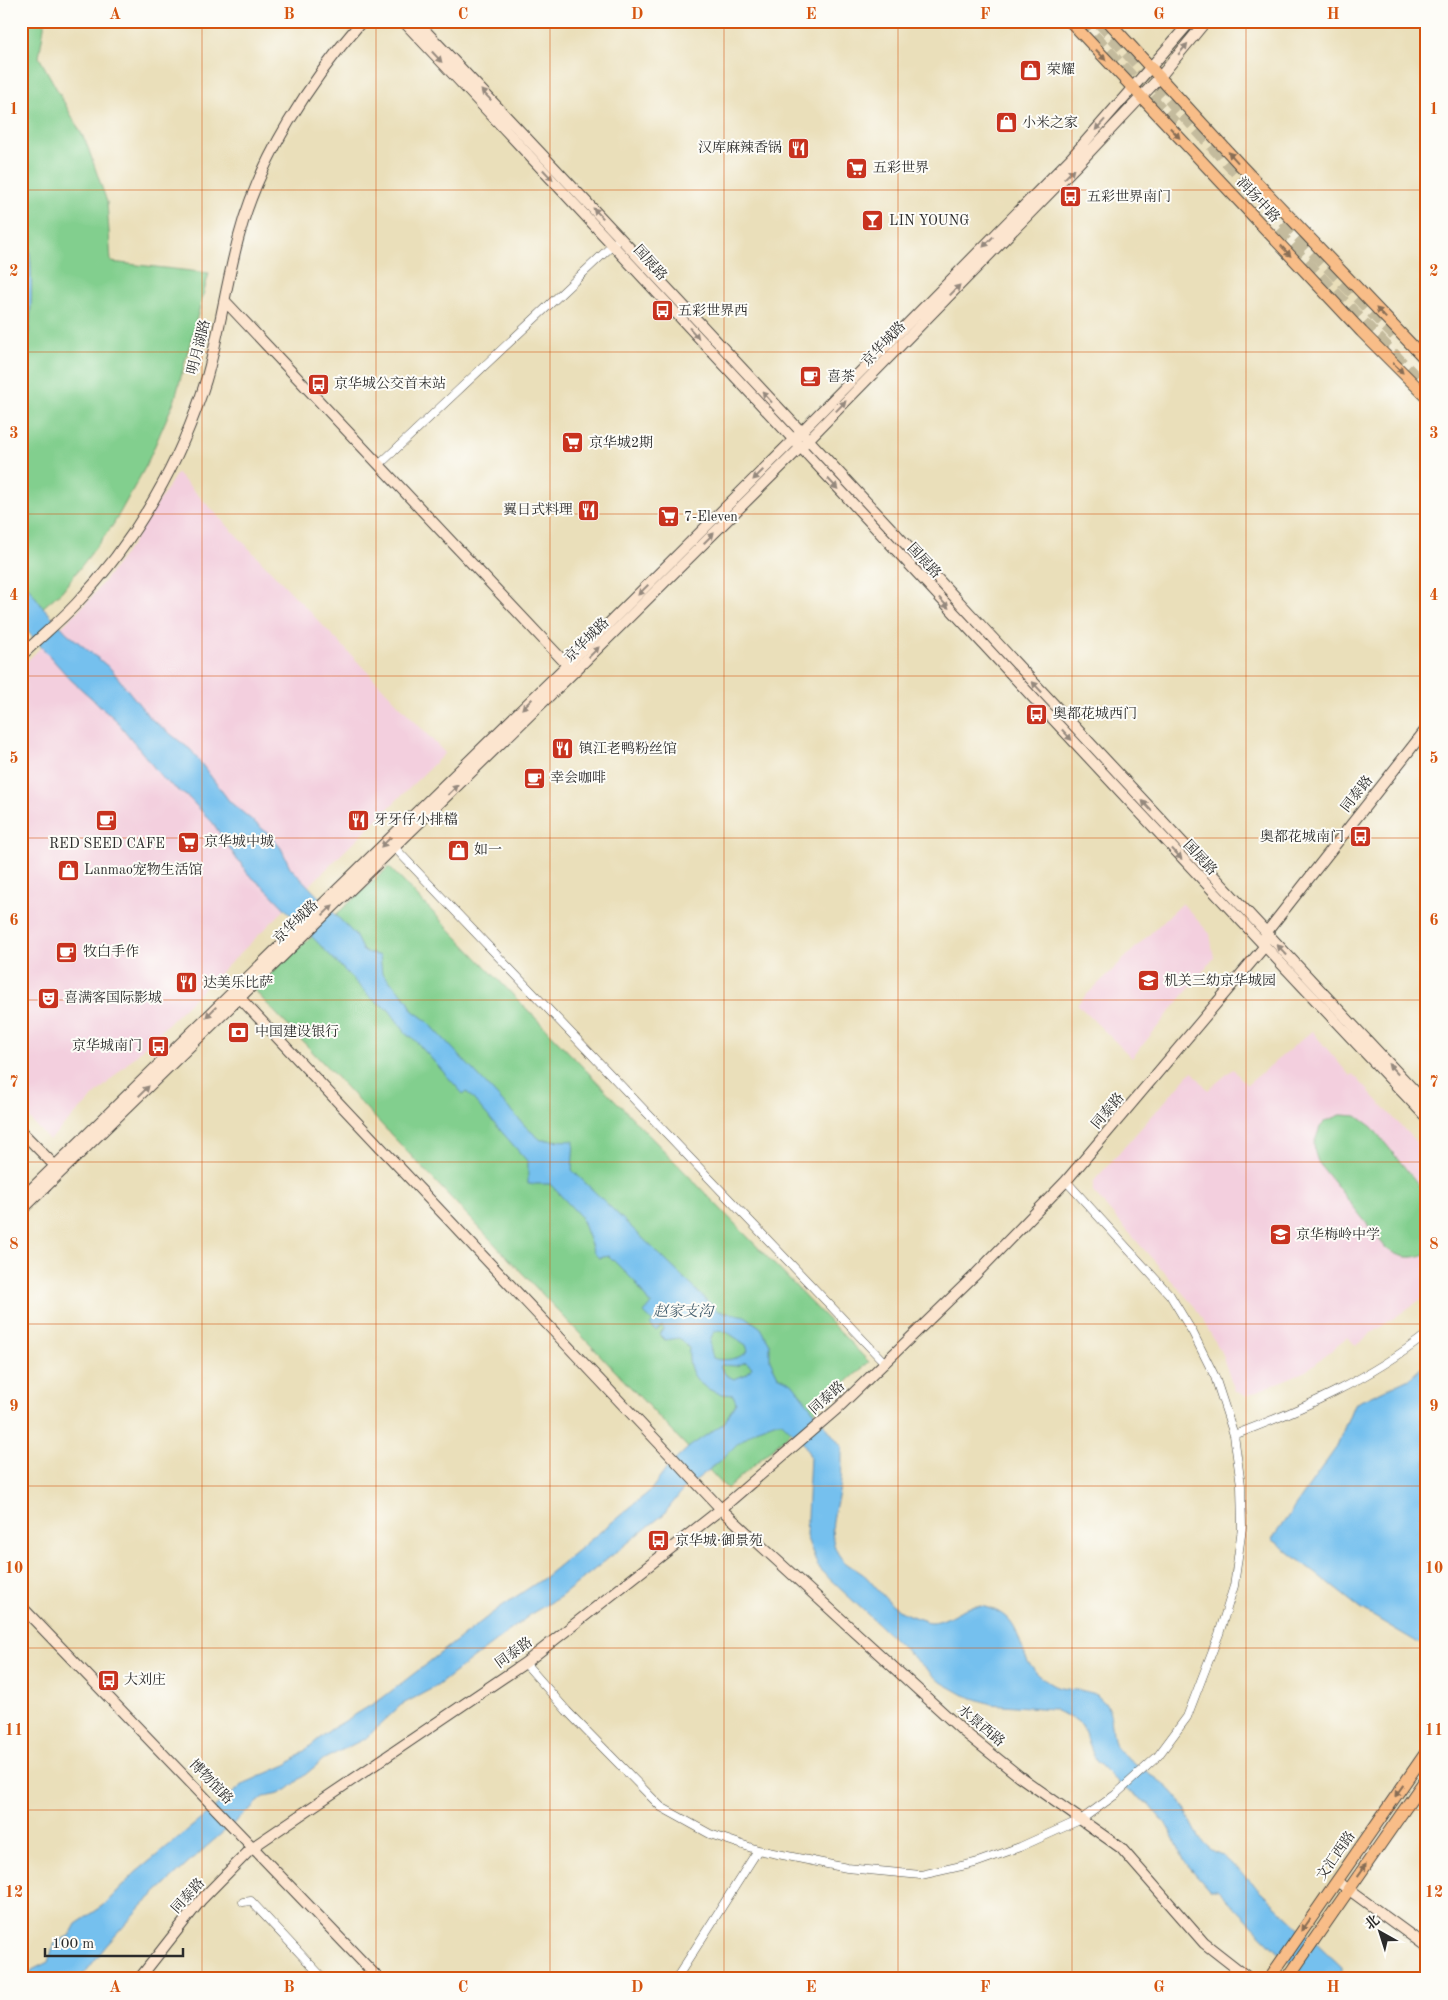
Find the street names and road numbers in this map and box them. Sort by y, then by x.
street label: 润扬中路 [1234,174,1283,225]
street label: 国展路 [631,242,670,283]
street label: 明月湖路 [184,318,213,376]
street label: 京华城路 [859,318,908,369]
street label: 国展路 [905,540,944,581]
street label: 京华城路 [562,615,612,665]
street label: 同泰路 [1338,773,1375,815]
street label: 国展路 [1181,837,1220,878]
street label: 京华城路 [270,897,321,946]
street label: 同泰路 [1088,1090,1127,1132]
street label: 同泰路 [806,1378,847,1417]
street label: 同泰路 [492,1634,535,1671]
street label: 水景西路 [955,1702,1008,1749]
street label: 博物馆路 [187,1756,236,1807]
street label: 文汇西路 [1313,1828,1358,1883]
street label: 同泰路 [168,1875,207,1916]

